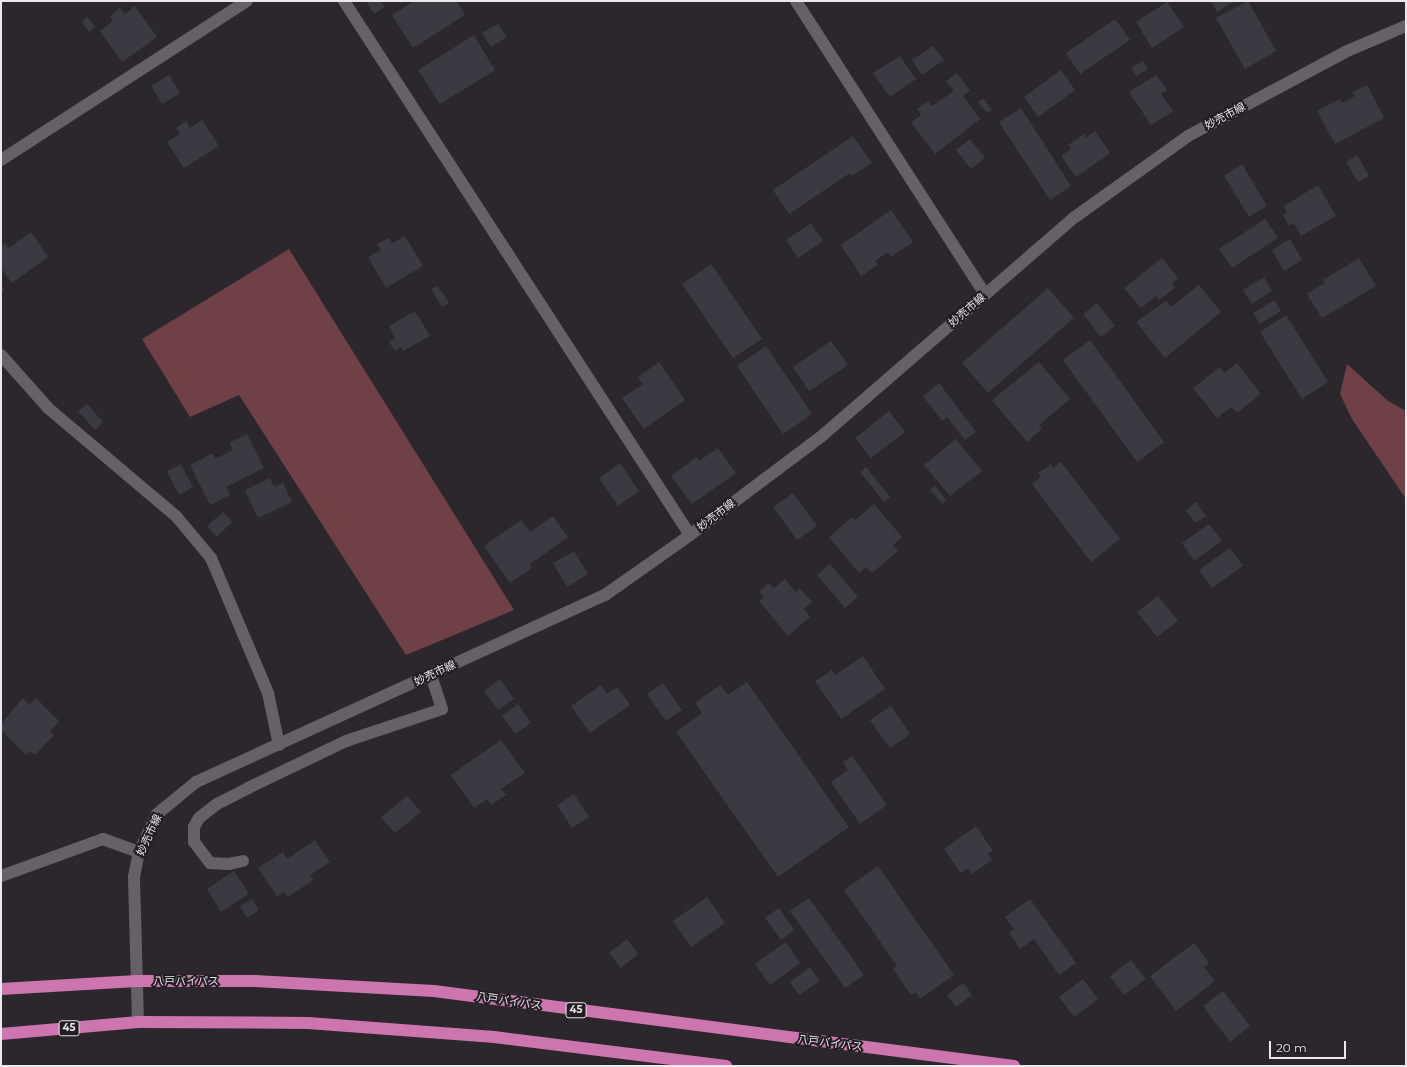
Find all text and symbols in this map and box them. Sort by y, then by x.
street label: 妙売市線 [1202,100,1248,132]
street label: 妙売市線 [946,291,988,329]
street label: 妙売市線 [694,496,738,534]
street label: 妙売市線 [412,658,458,688]
street label: 妙売市線 [134,812,164,858]
street label: 八戸バイパス [153,974,219,988]
street label: 八戸バイパス [475,990,543,1012]
road number: 45 [565,1002,587,1018]
road number: 45 [58,1020,80,1036]
street label: 八戸バイパス [796,1032,864,1054]
scale bar [1271,1033,1348,1059]
text: 20 m [1276,1040,1307,1055]

